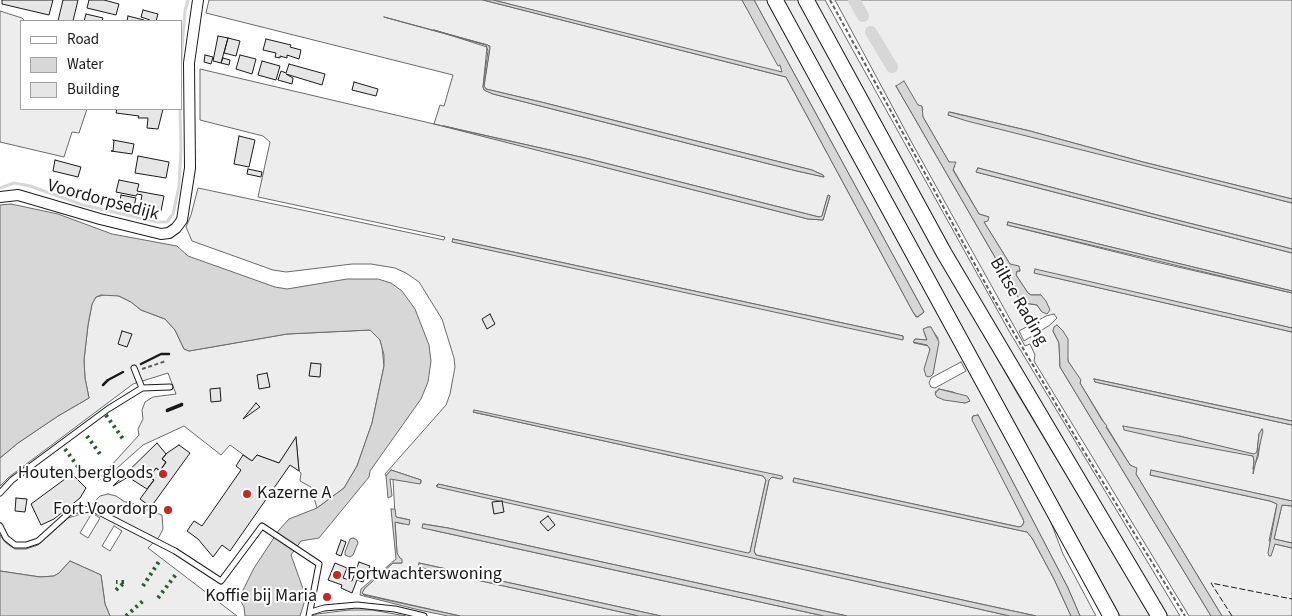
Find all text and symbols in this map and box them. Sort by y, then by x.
legend [20,20,182,110]
text: Road [67,29,99,50]
text: Water [67,54,103,75]
text: Building [67,79,119,100]
street label: Voordorpsedijk [45,176,161,226]
street label: Biltse Rading [984,254,1052,350]
place label: Houten bergloods [18,463,153,485]
marker: Houten bergloods [157,468,169,480]
place label: Kazerne A [257,483,331,505]
marker: Kazerne A [241,488,253,500]
place label: Fort Voordorp [53,499,158,521]
marker: Fort Voordorp [162,504,174,516]
place label: Fortwachterswoning [347,564,502,586]
marker: Fortwachterswoning [331,569,343,581]
place label: Koffie bij Maria [205,586,317,608]
marker: Koffie bij Maria [321,591,333,603]

